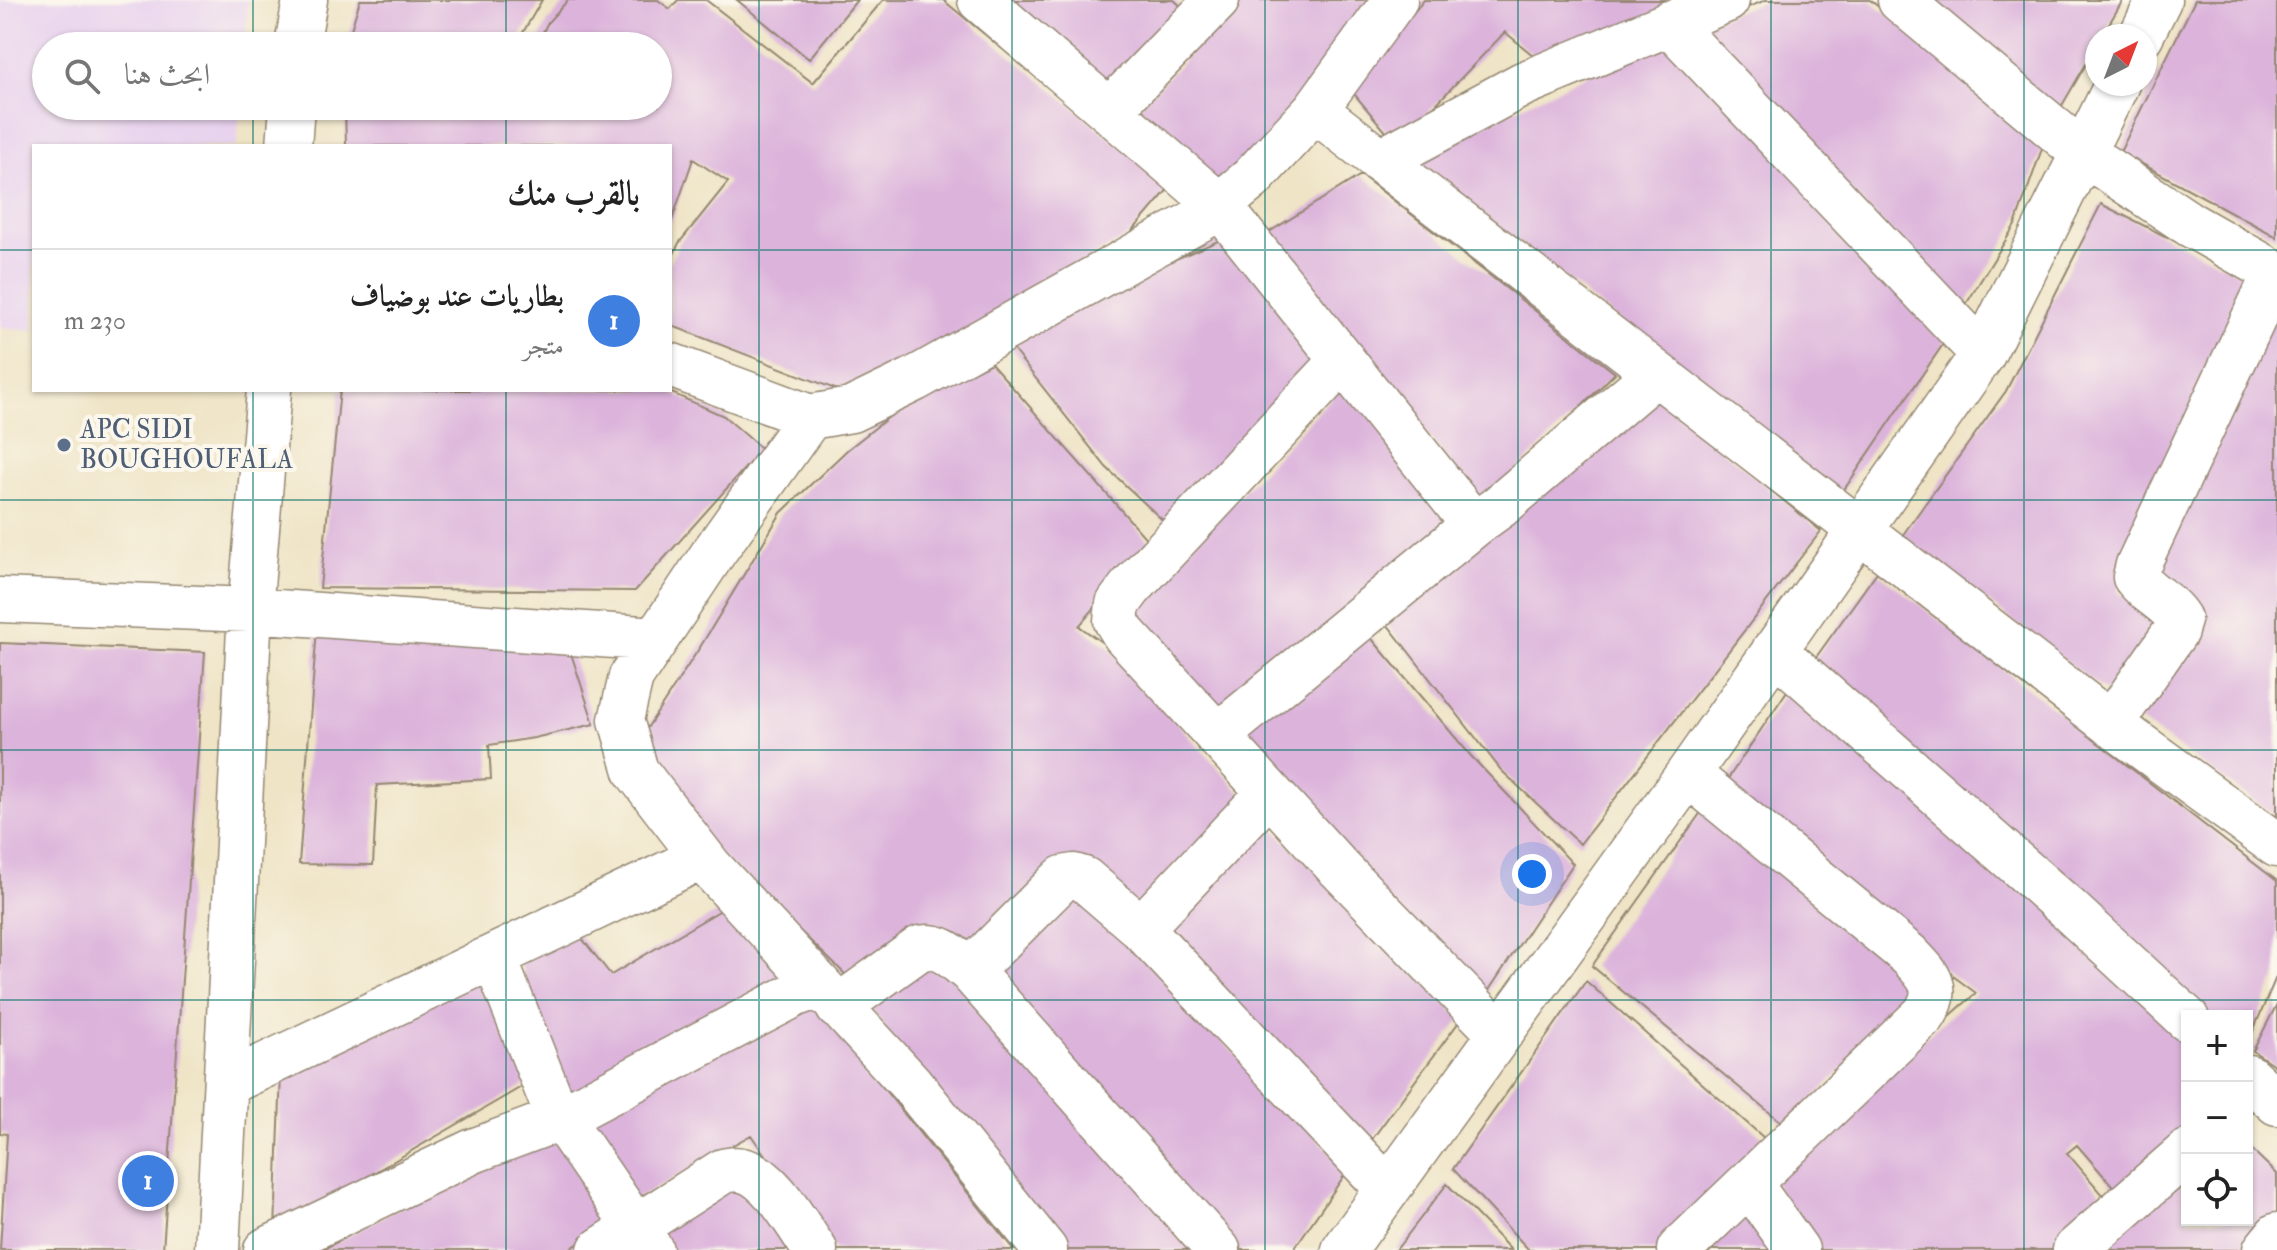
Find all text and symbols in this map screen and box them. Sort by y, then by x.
north arrow [2085,24,2157,96]
search box [32,32,672,120]
icon: search [60,54,104,98]
text: ابحث هنا [124,56,210,93]
text: بالقرب منك [507,172,640,215]
text: بطاريات عند بوضياف [350,278,564,315]
text: 230 m [64,305,126,337]
text: 1 [609,305,619,337]
text: متجر [523,330,564,362]
place label: APC SIDI BOUGHOUFALA [79,414,294,476]
marker: APC SIDI BOUGHOUFALA [55,436,73,454]
your location [1512,854,1552,894]
map controls [2181,1010,2253,1226]
button: + [2181,1010,2253,1082]
button: − [2181,1082,2253,1154]
pin: 1 [122,1151,174,1211]
button: locate [2181,1154,2253,1226]

